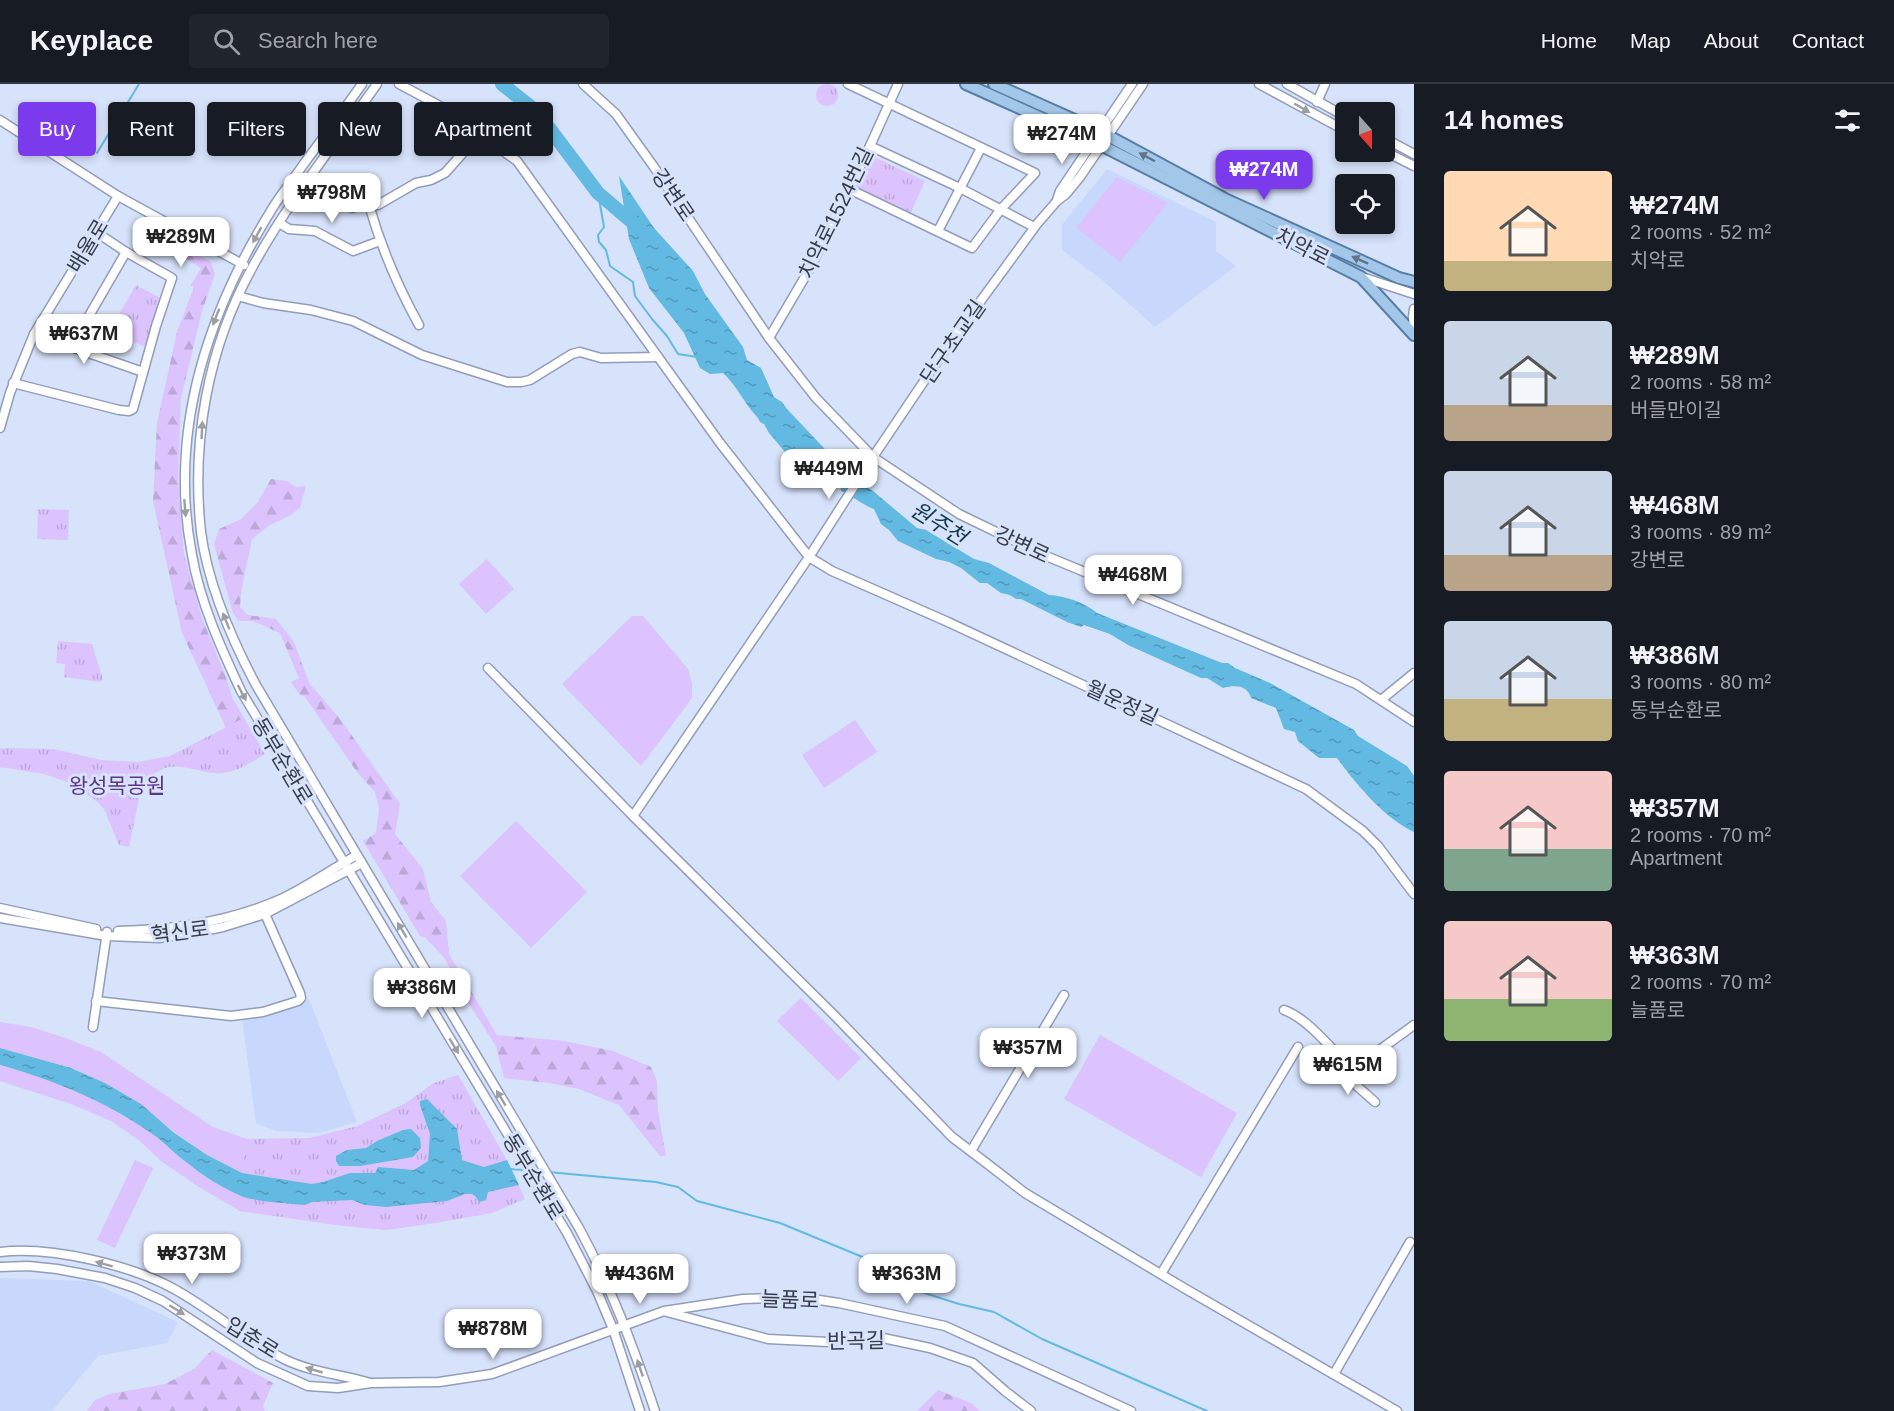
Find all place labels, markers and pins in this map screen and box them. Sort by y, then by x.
pin: ₩274M [1020,114,1104,165]
pin: ₩274M [1222,150,1306,201]
pin: ₩798M [290,173,374,224]
pin: ₩289M [139,217,223,268]
pin: ₩637M [42,314,126,365]
pin: ₩449M [787,449,871,500]
pin: ₩468M [1091,555,1175,606]
pin: ₩386M [380,968,464,1019]
pin: ₩357M [986,1028,1070,1079]
pin: ₩615M [1306,1045,1390,1096]
pin: ₩373M [150,1234,234,1285]
pin: ₩436M [598,1254,682,1305]
pin: ₩363M [865,1254,949,1305]
pin: ₩878M [451,1309,535,1360]

